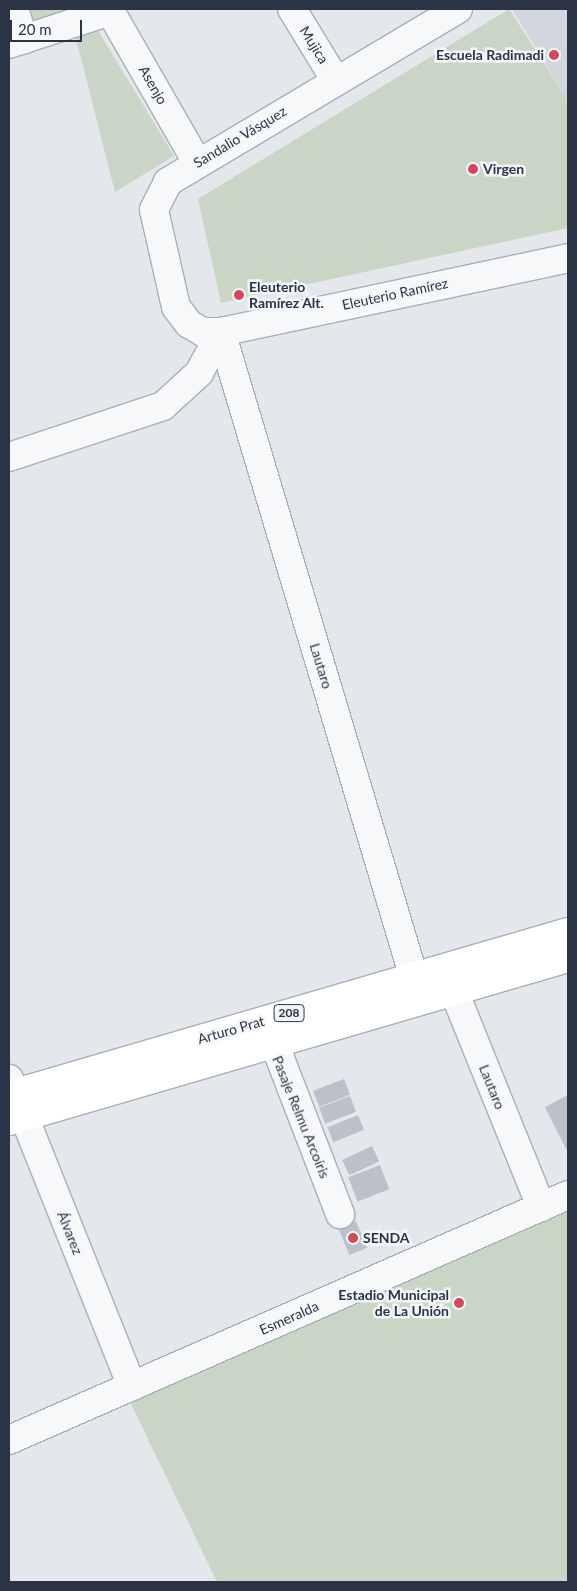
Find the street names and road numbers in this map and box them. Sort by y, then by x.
street label: Mujica [296,23,332,67]
street label: Asenjo [135,63,171,107]
street label: Sandalio Vásquez [190,102,290,172]
street label: Eleuterio Ramírez [340,275,450,313]
street label: Lautaro [306,641,336,691]
road number: 208 [273,1004,305,1022]
street label: Arturo Prat [196,1012,266,1048]
street label: Pasaje Relmu Arcoíris [269,1053,333,1181]
street label: Lautaro [475,1062,509,1112]
street label: Álvarez [54,1209,86,1257]
street label: Esmeralda [257,1298,321,1338]

